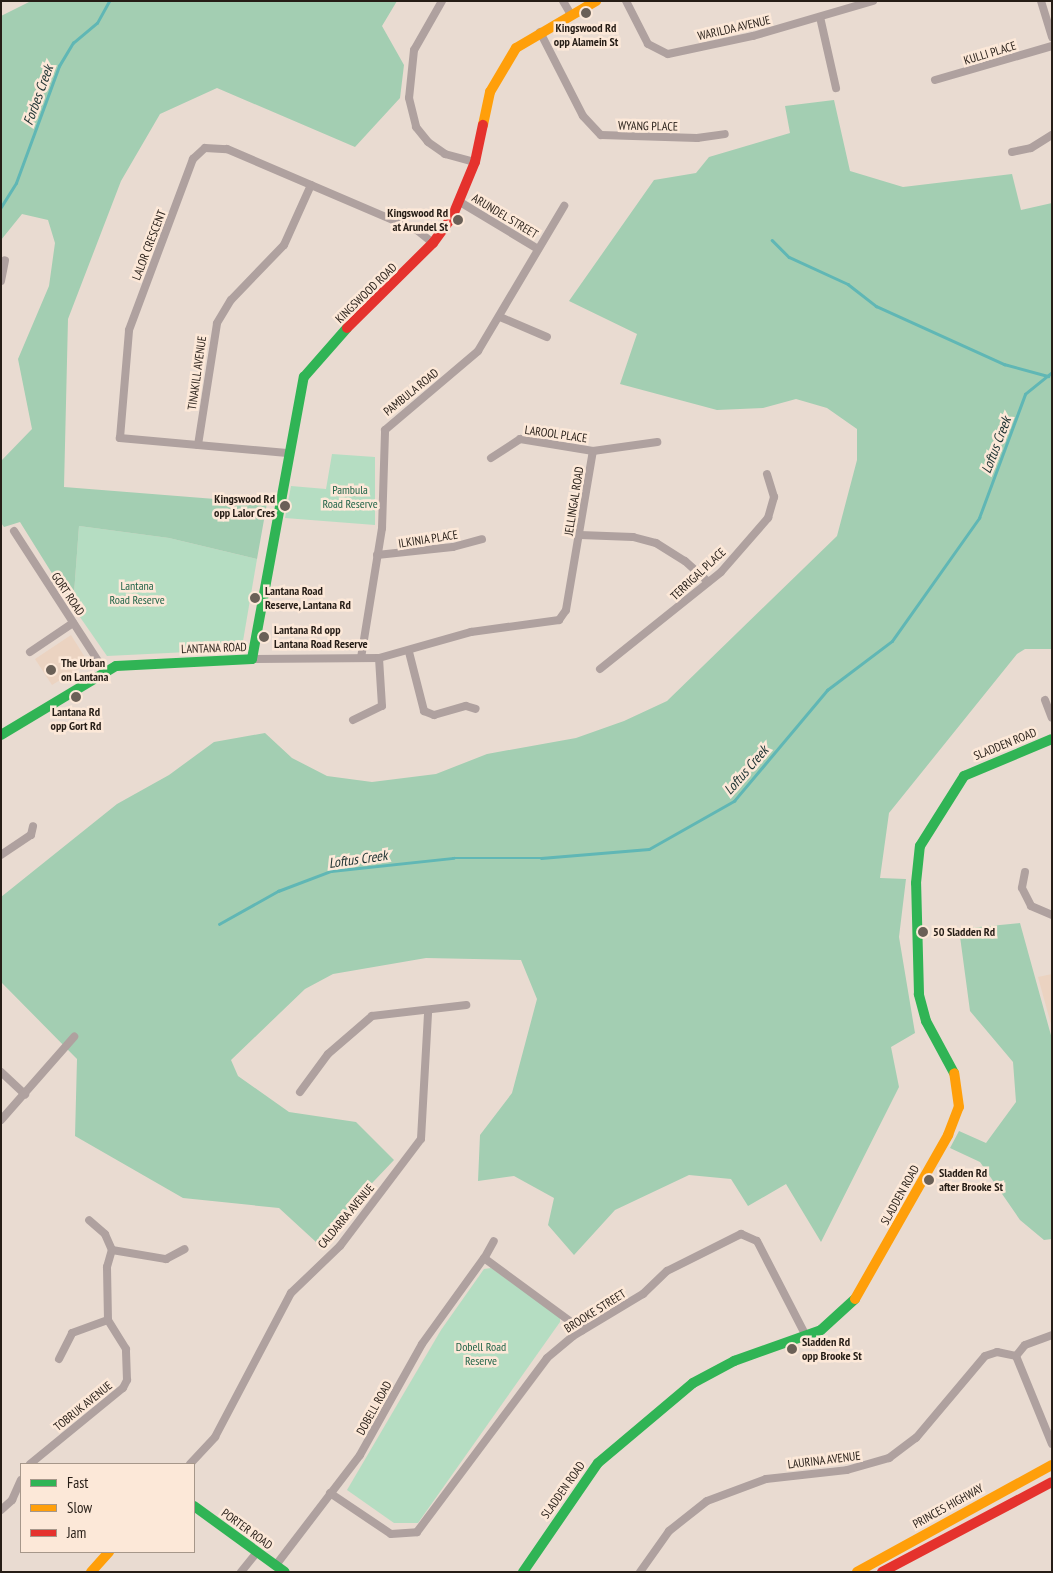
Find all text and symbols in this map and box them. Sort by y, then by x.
marker: Kingswood Rd opp Alamein St [580,7,592,19]
street label: WARILDA AVENUE [696,13,772,43]
place label: Kingswood Rd opp Alamein St [554,21,618,49]
street label: KULLI PLACE [962,38,1018,68]
water label: Forbes Creek [19,63,57,127]
street label: WYANG PLACE [618,118,678,134]
street label: ARUNDEL STREET [469,191,541,241]
place label: Kingswood Rd at Arundel St [387,206,448,234]
street label: LALOR CRESCENT [129,208,169,282]
marker: Kingswood Rd at Arundel St [452,214,464,226]
street label: KINGSWOOD ROAD [332,260,400,326]
street label: TINAKILL AVENUE [185,335,209,411]
street label: PAMBULA ROAD [380,365,442,419]
water label: Loftus Creek [978,414,1014,476]
street label: LAROOL PLACE [524,422,588,446]
street label: JELLINGAL ROAD [561,465,587,537]
park label: Pambula Road Reserve [322,483,378,511]
place label: Kingswood Rd opp Lalor Cres [214,492,275,520]
marker: Kingswood Rd opp Lalor Cres [279,500,291,512]
street label: ILKINIA PLACE [397,527,459,551]
street label: TERRIGAL PLACE [667,545,729,603]
street label: GORT ROAD [48,570,88,618]
park label: Lantana Road Reserve [109,579,165,607]
place label: Lantana Road Reserve, Lantana Rd [265,584,352,612]
marker: Lantana Road Reserve, Lantana Rd [249,592,261,604]
place label: Lantana Rd opp Lantana Road Reserve [274,623,368,651]
marker: Lantana Rd opp Lantana Road Reserve [258,631,270,643]
street label: LANTANA ROAD [181,640,247,656]
place label: The Urban on Lantana [61,656,108,684]
marker: The Urban on Lantana [45,664,57,676]
marker: Lantana Rd opp Gort Rd [70,691,82,703]
place label: Lantana Rd opp Gort Rd [50,705,102,733]
street label: SLADDEN ROAD [972,725,1038,763]
water label: Loftus Creek [720,742,772,798]
water label: Loftus Creek [328,847,388,871]
place label: 50 Sladden Rd [933,925,995,939]
marker: 50 Sladden Rd [917,926,929,938]
street label: SLADDEN ROAD [878,1162,922,1228]
place label: Sladden Rd after Brooke St [939,1166,1003,1194]
marker: Sladden Rd after Brooke St [923,1174,935,1186]
street label: CALDARRA AVENUE [315,1180,377,1252]
street label: BROOKE STREET [562,1286,628,1336]
place label: Sladden Rd opp Brooke St [802,1335,862,1363]
park label: Dobell Road Reserve [456,1340,506,1368]
marker: Sladden Rd opp Brooke St [786,1343,798,1355]
street label: TOBRUK AVENUE [51,1378,115,1434]
street label: DOBELL ROAD [353,1378,395,1438]
street label: LAURINA AVENUE [786,1448,862,1472]
street label: SLADDEN ROAD [538,1459,588,1521]
legend [20,1463,195,1553]
text: Fast [67,1473,88,1492]
street label: PRINCES HIGHWAY [910,1481,986,1531]
text: Slow [67,1498,92,1517]
street label: PORTER ROAD [219,1506,275,1552]
text: Jam [67,1523,86,1542]

